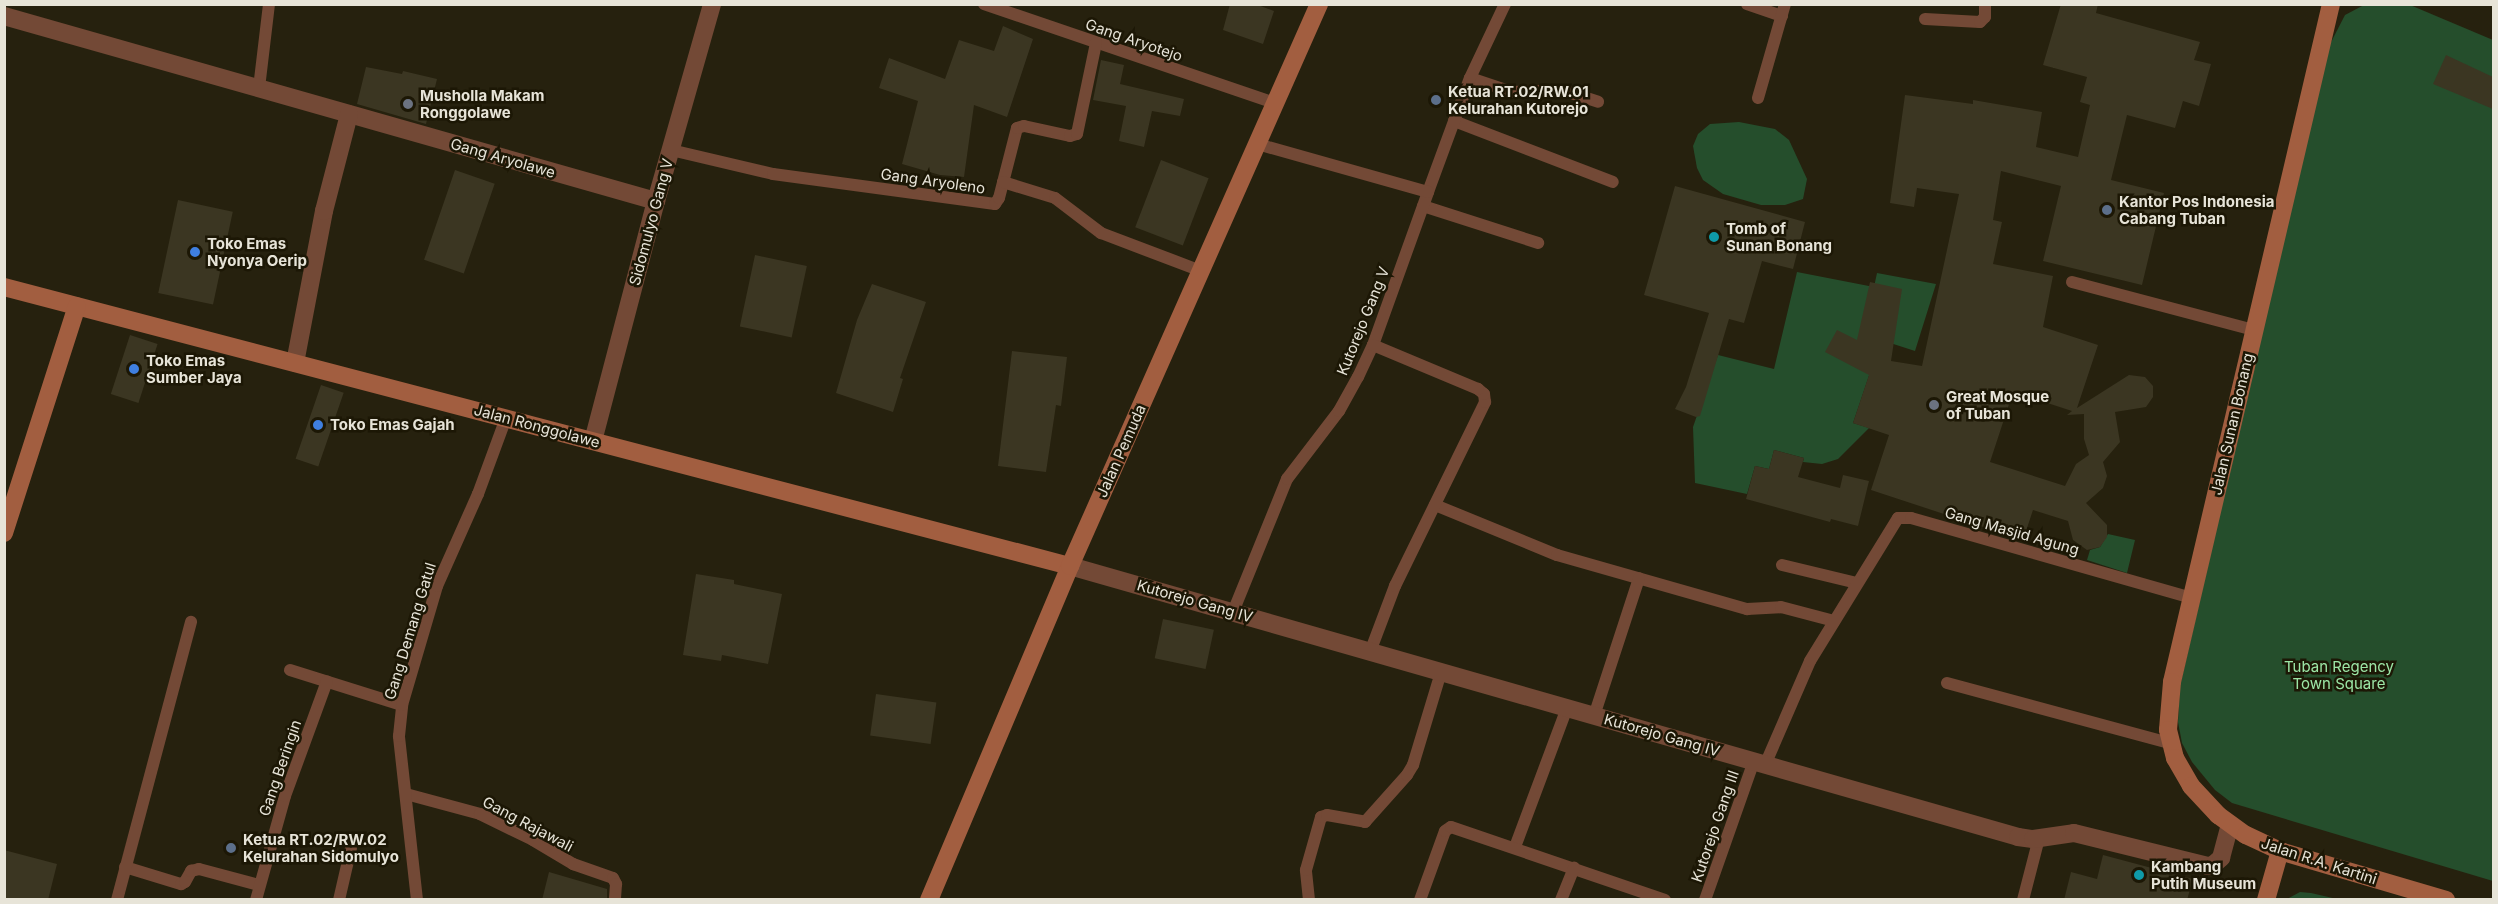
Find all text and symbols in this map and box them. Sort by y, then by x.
street label: Gang Aryotejo [1083,15,1185,65]
place label: Ketua RT.02/RW.01 Kelurahan Kutorejo [1448,82,1589,117]
place label: Musholla Makam Ronggolawe [420,86,544,121]
marker: Ketua RT.02/RW.01 Kelurahan Kutorejo [1429,93,1443,107]
marker: Musholla Makam Ronggolawe [401,97,415,111]
street label: Gang Aryolawe [449,134,557,182]
street label: Sidomulyo Gang V [625,157,677,287]
street label: Gang Aryoleno [880,165,986,197]
place label: Kantor Pos Indonesia Cabang Tuban [2119,192,2274,227]
marker: Kantor Pos Indonesia Cabang Tuban [2100,203,2114,217]
place label: Tomb of Sunan Bonang [1726,219,1832,254]
marker: Tomb of Sunan Bonang [1707,230,1721,244]
place label: Toko Emas Nyonya Oerip [207,234,307,269]
marker: Toko Emas Nyonya Oerip [188,245,202,259]
street label: Kutorejo Gang V [1333,264,1393,378]
place label: Toko Emas Sumber Jaya [146,351,242,386]
street label: Jalan Sunan Bonang [2207,351,2257,497]
marker: Toko Emas Sumber Jaya [127,362,141,376]
place label: Great Mosque of Tuban [1946,387,2049,422]
marker: Great Mosque of Tuban [1927,398,1941,412]
street label: Jalan Ronggolawe [472,401,602,451]
street label: Jalan Pemuda [1092,402,1150,500]
place label: Toko Emas Gajah [330,416,455,434]
marker: Toko Emas Gajah [311,418,325,432]
street label: Gang Masjid Agung [1943,503,2081,559]
street label: Gang Demang Gatul [381,560,439,702]
street label: Kutorejo Gang IV [1135,576,1255,626]
park label: Tuban Regency Town Square [2284,657,2394,692]
street label: Kutorejo Gang IV [1602,710,1722,760]
street label: Gang Beringin [255,718,305,818]
street label: Kutorejo Gang III [1687,768,1743,884]
street label: Gang Rajawali [480,793,576,855]
place label: Ketua RT.02/RW.02 Kelurahan Sidomulyo [243,830,399,865]
street label: Jalan R.A. Kartini [2259,834,2379,888]
marker: Ketua RT.02/RW.02 Kelurahan Sidomulyo [224,841,238,855]
place label: Kambang Putih Museum [2151,857,2256,892]
marker: Kambang Putih Museum [2132,868,2146,882]

